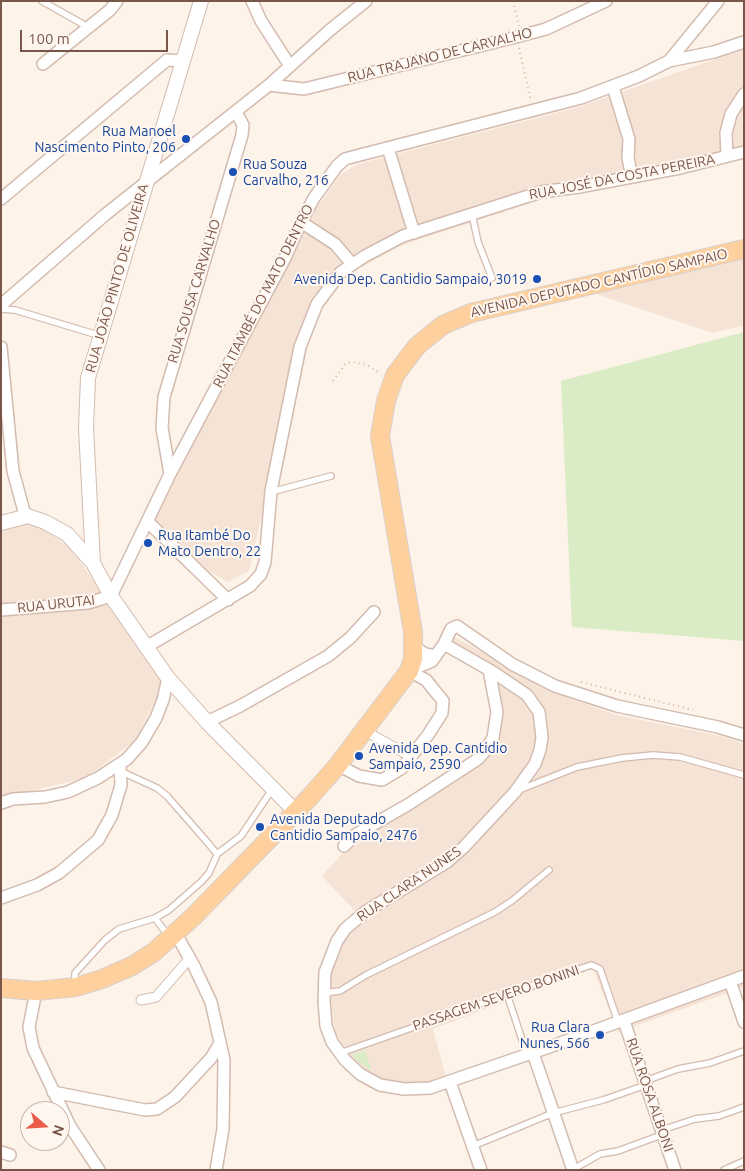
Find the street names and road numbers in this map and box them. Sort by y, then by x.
street label: RUA TRAJANO DE CARVALHO [346,24,534,86]
street label: RUA JOSÉ DA COSTA PEREIRA [527,151,717,203]
street label: RUA JOÃO PINTO DE OLIVEIRA [82,182,152,374]
street label: RUA ITAMBÉ DO MATO DENTRO [209,202,317,390]
street label: RUA SOUSA CARVALHO [164,217,224,365]
street label: AVENIDA DEPUTADO CANTÍDIO SAMPAIO [469,245,729,321]
street label: RUA URUTAI [16,592,96,616]
street label: RUA CLARA NUNES [354,843,464,925]
street label: PASSAGEM SEVERO BONINI [411,962,581,1034]
street label: RUA ROSA ALBONI [623,1036,677,1154]

